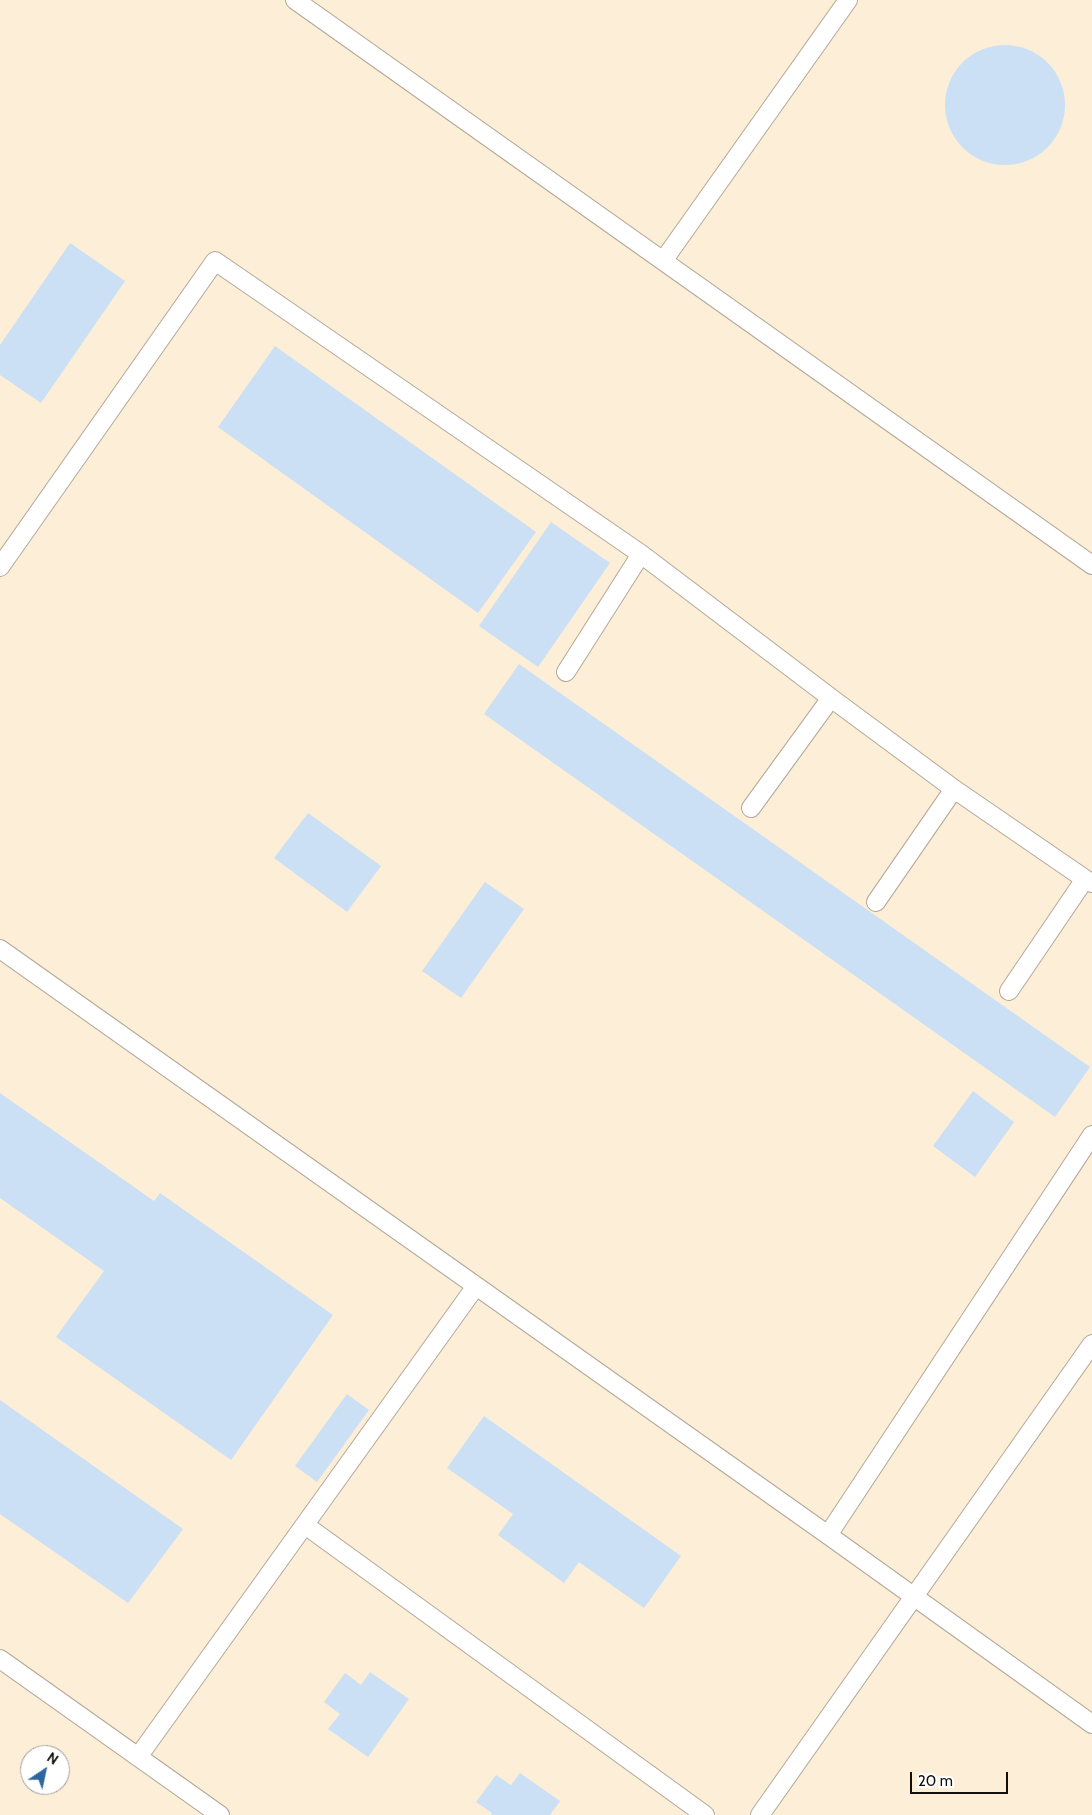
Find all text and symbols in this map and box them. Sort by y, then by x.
north arrow [20,1745,70,1795]
text: N [44,1748,62,1769]
scale bar [912,1762,1010,1794]
text: 20 m [918,1772,953,1790]

